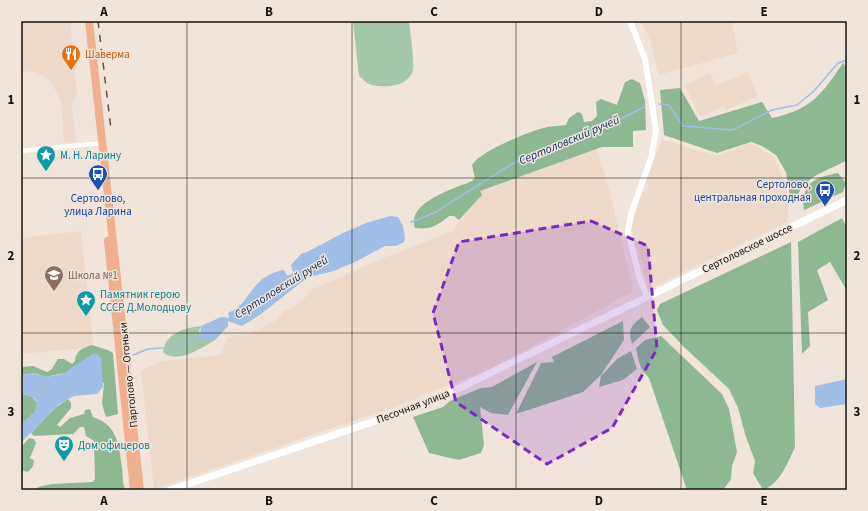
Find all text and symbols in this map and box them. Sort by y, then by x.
text: A [99,3,108,21]
text: B [265,3,273,21]
text: C [430,3,438,21]
text: D [595,3,603,21]
text: E [760,3,768,21]
restaurant icon: Шаверма [60,43,82,71]
place label: Шаверма [85,47,130,62]
text: 1 [8,91,15,109]
text: 1 [854,91,861,109]
water label: Сертоловский ручей [516,112,622,169]
place icon: М. Н. Ларину [35,144,57,172]
place label: М. Н. Ларину [60,148,121,163]
bus stop icon: Сертолово, улица Ларина [87,163,109,191]
place label: Сертолово, центральная проходная [694,177,811,205]
bus stop icon: Сертолово, центральная проходная [814,179,836,207]
place label: Сертолово, улица Ларина [64,191,132,219]
street label: Сертоловское шоссе [699,220,795,277]
text: 2 [8,247,15,265]
text: 2 [854,247,861,265]
water label: Сертоловский ручей [231,252,331,323]
school or university icon: Школа №1 [43,264,65,292]
place label: Школа №1 [68,268,118,283]
place label: Памятник герою СССР Д.Молодцову [100,287,191,315]
place icon: Памятник герою СССР Д.Молодцову [75,289,97,317]
street label: Парголово — Огоньки [116,322,141,428]
street label: Песочная улица [374,386,452,427]
text: 3 [8,403,15,421]
text: 3 [854,403,861,421]
theatre icon: Дом офицеров [53,434,75,462]
place label: Дом офицеров [78,438,150,453]
text: A [99,492,108,510]
text: B [265,492,273,510]
text: C [430,492,438,510]
text: D [595,492,603,510]
text: E [760,492,768,510]

